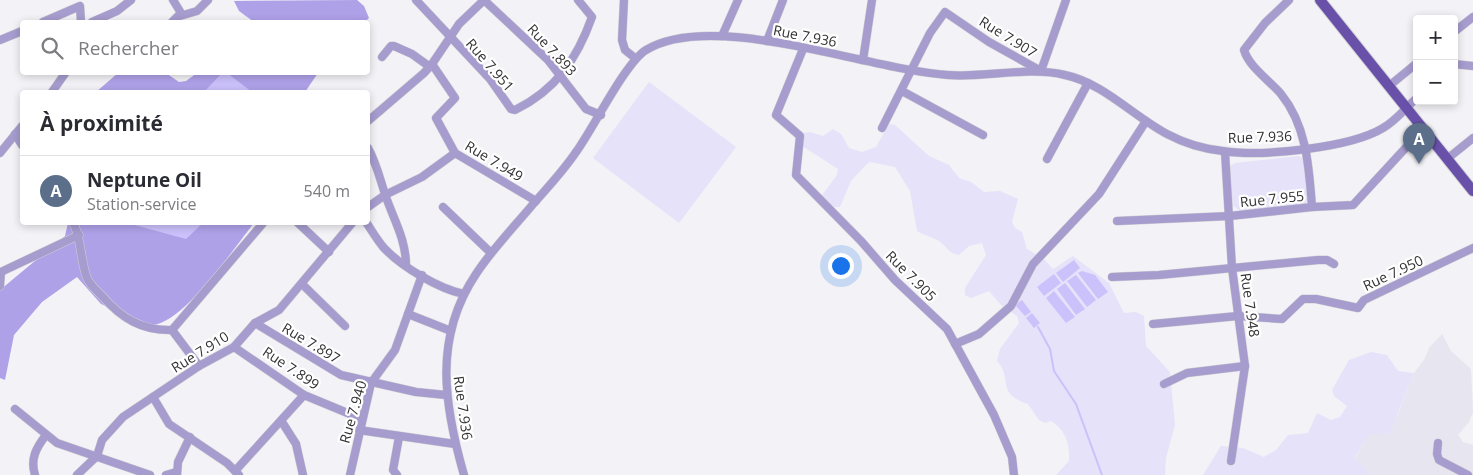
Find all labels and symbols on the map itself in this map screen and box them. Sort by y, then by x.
street label: Rue 7.907 [976,11,1041,62]
street label: Rue 7.893 [523,20,581,80]
street label: Rue 7.936 [772,20,839,51]
street label: Rue 7.951 [462,34,519,95]
pin: A [1403,123,1435,164]
street label: Rue 7.936 [1227,126,1293,147]
street label: Rue 7.949 [462,136,527,185]
street label: Rue 7.955 [1239,186,1305,211]
street label: Rue 7.905 [882,246,941,305]
street label: Rue 7.950 [1360,250,1426,295]
your location [828,253,854,279]
street label: Rue 7.948 [1237,272,1264,338]
street label: Rue 7.897 [279,318,344,367]
street label: Rue 7.910 [167,326,232,377]
street label: Rue 7.899 [259,342,323,393]
street label: Rue 7.936 [450,375,477,441]
street label: Rue 7.940 [335,378,371,445]

